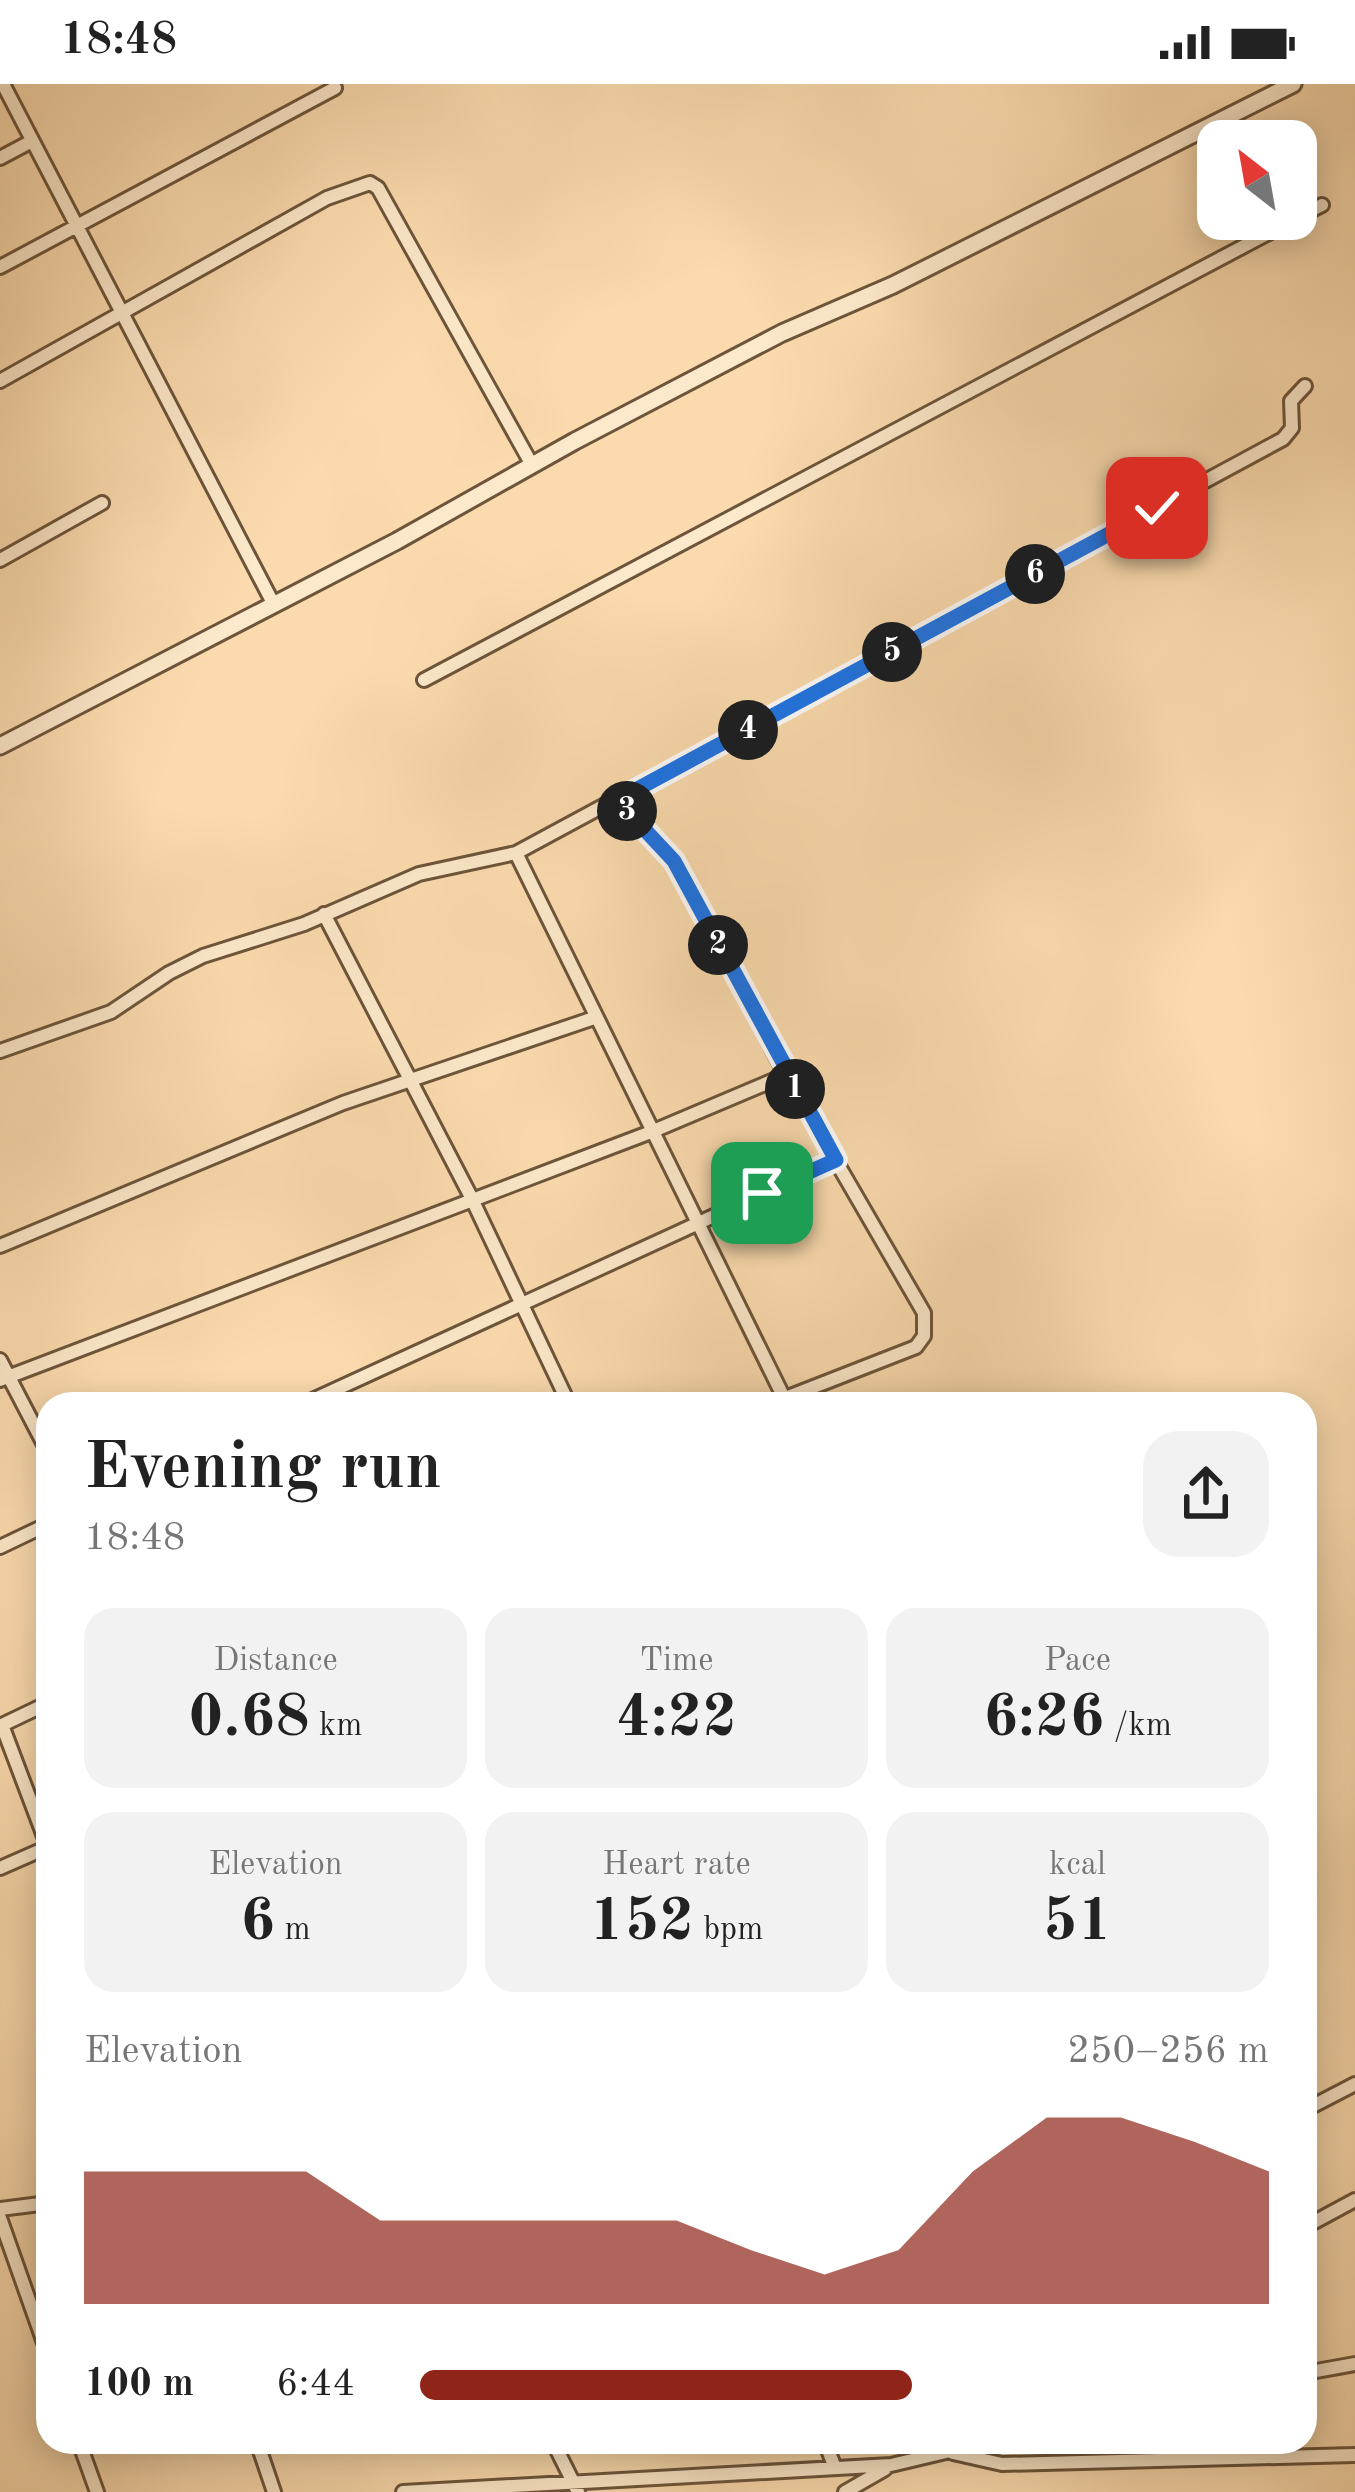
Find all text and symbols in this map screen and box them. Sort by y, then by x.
text: 18:48 [60,19,177,64]
north arrow [1197,120,1317,240]
map controls [1197,120,1317,240]
pin [1106,457,1208,559]
icon: check [1124,475,1190,541]
pin: 6 [1005,544,1065,604]
text: 6 [1025,557,1045,590]
pin: 5 [862,622,922,682]
text: 5 [882,635,902,668]
pin: 4 [718,700,778,760]
text: 4 [738,713,758,746]
pin: 3 [597,781,657,841]
text: 3 [617,794,637,827]
pin: 2 [688,915,748,975]
text: 2 [708,928,728,961]
pin: 1 [765,1059,825,1119]
text: 1 [785,1072,805,1105]
pin [711,1142,813,1244]
icon: arrive [729,1160,795,1226]
button: share [1143,1431,1269,1557]
text: Evening run [84,1437,442,1503]
text: 18:48 [84,1519,185,1558]
text: Distance [213,1645,338,1678]
text: Time [640,1645,713,1678]
text: Pace [1044,1645,1111,1678]
text: 0.68 [189,1689,310,1749]
text: 4:22 [616,1689,737,1749]
text: 6:26 [983,1689,1104,1749]
text: km [310,1710,362,1743]
text: /km [1104,1710,1172,1743]
text: Elevation [208,1849,343,1882]
text: Heart rate [602,1849,751,1882]
text: kcal [1049,1849,1106,1882]
text: 6 [240,1893,275,1953]
text: 152 [590,1893,694,1953]
text: 51 [1043,1893,1112,1953]
text: m [275,1914,311,1947]
text: bpm [694,1914,763,1947]
text: Elevation [84,2032,243,2071]
text: 250–256 m [1067,2032,1269,2071]
text: 100 m [84,2365,194,2404]
text: 6:44 [276,2365,355,2404]

